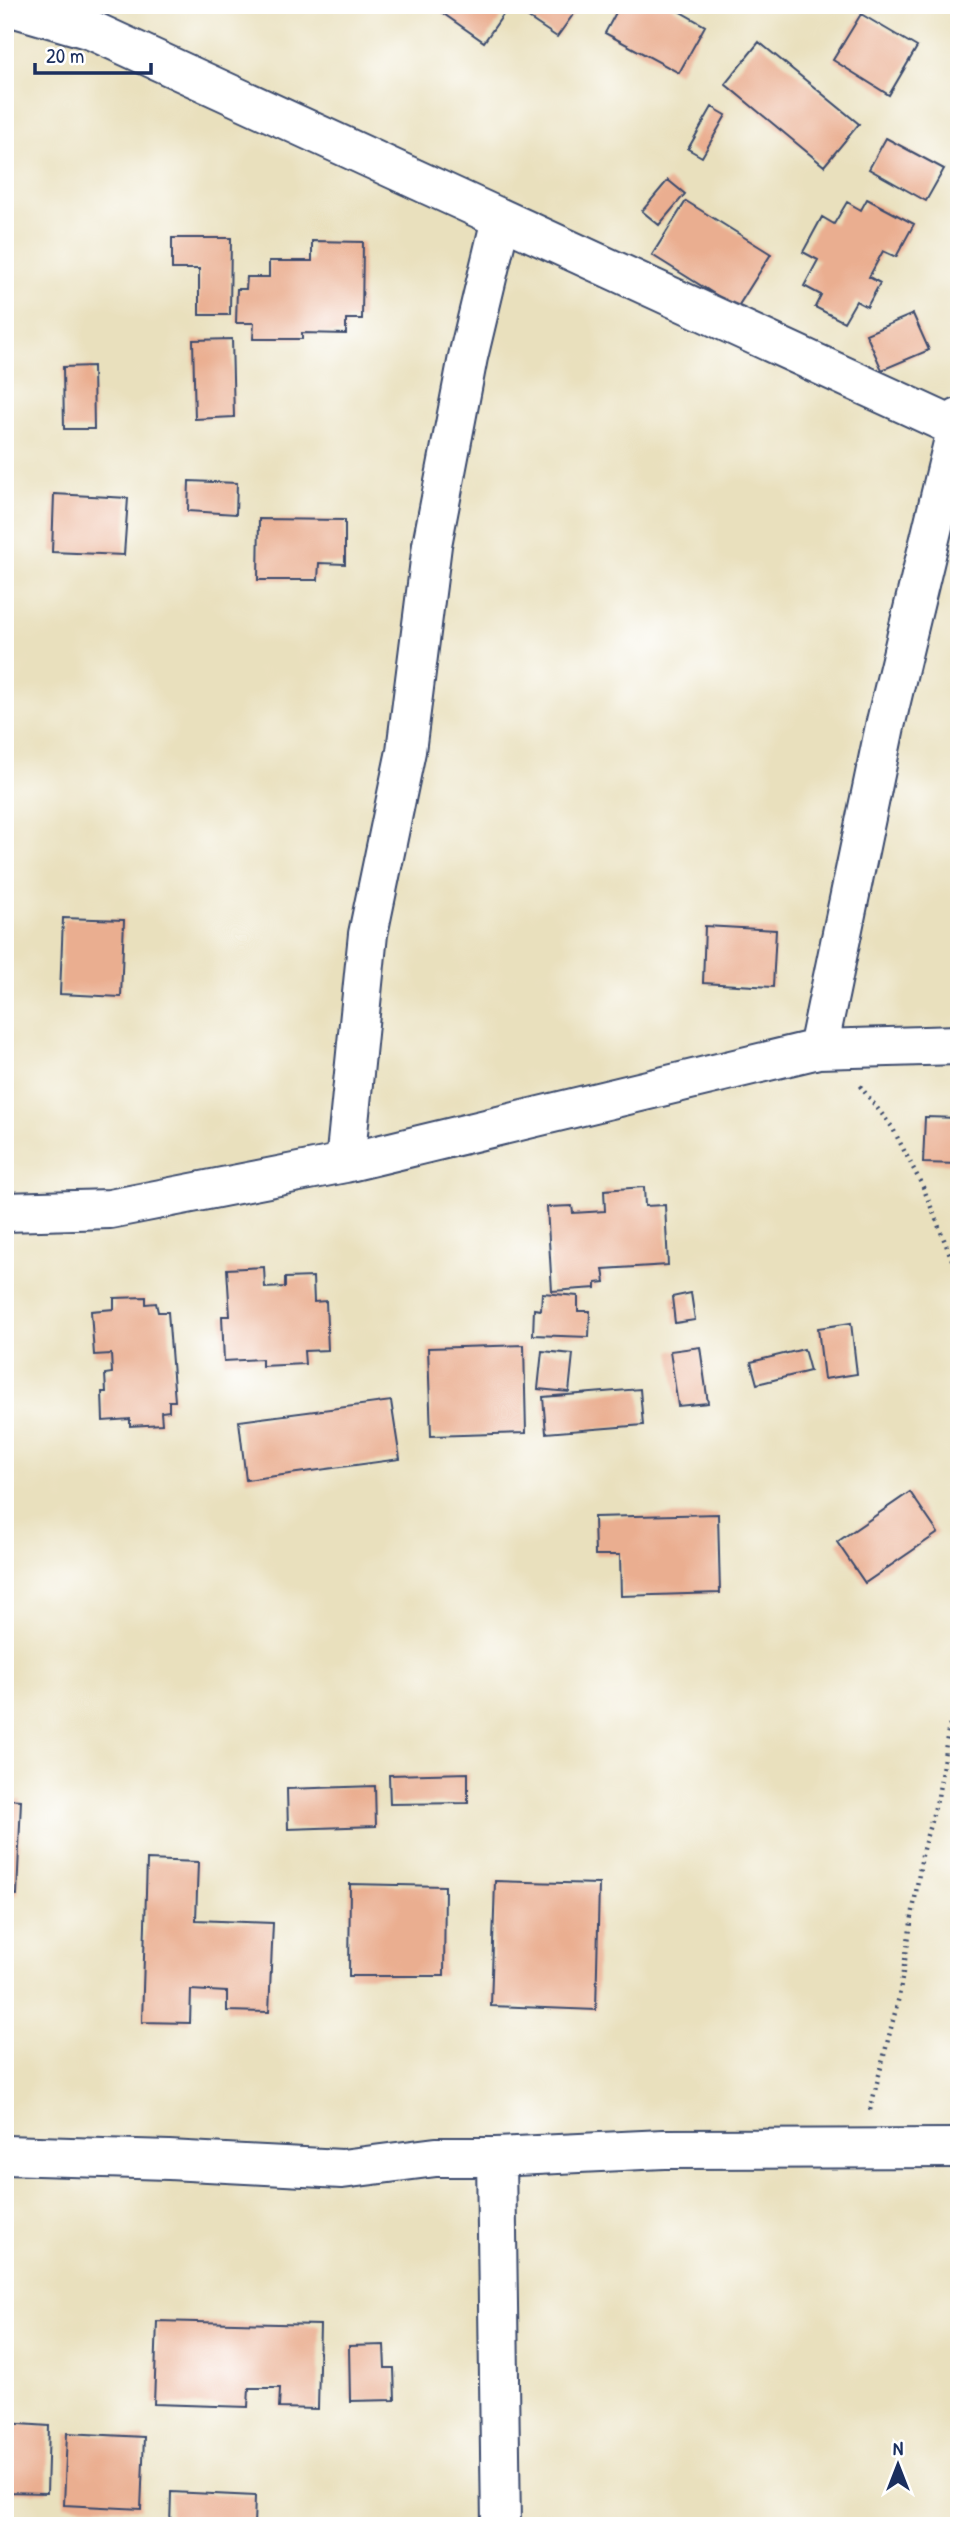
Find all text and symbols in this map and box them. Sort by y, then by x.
scale bar [35,32,150,76]
text: 20 m [46,41,84,70]
north arrow [862,2430,932,2500]
text: N [893,2435,903,2461]

